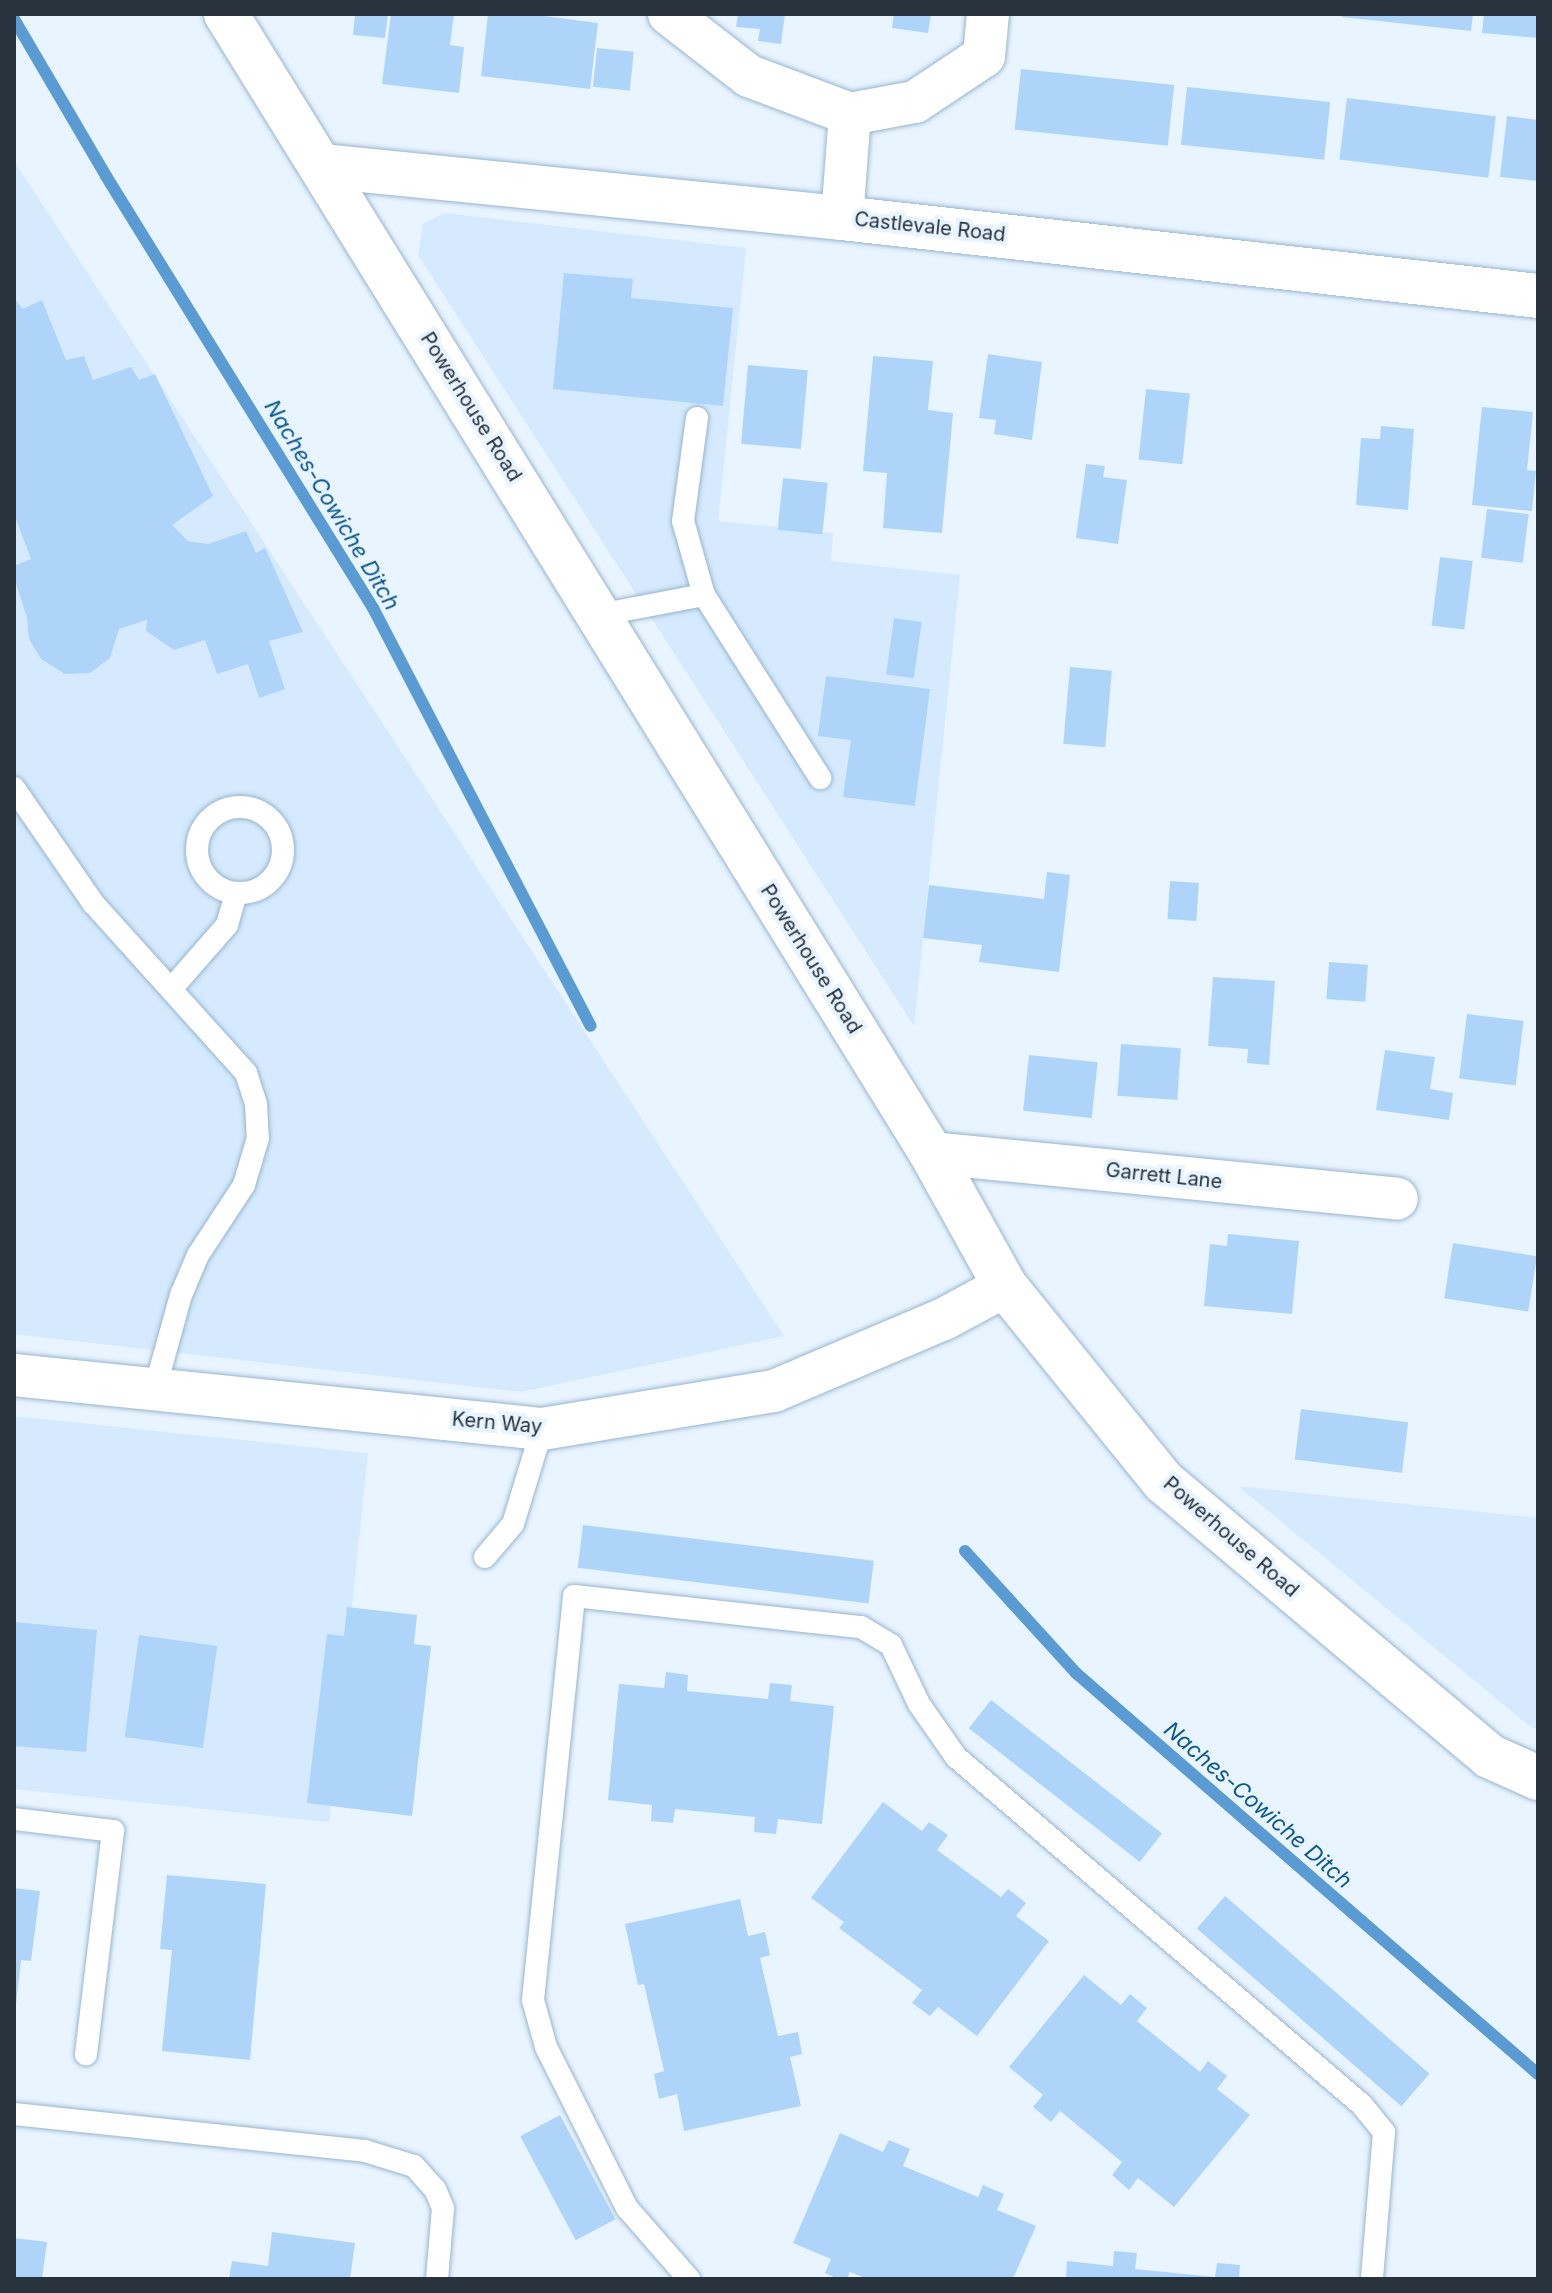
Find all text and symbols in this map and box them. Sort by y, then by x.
street label: Castlevale Road [853,207,1007,247]
street label: Powerhouse Road [415,328,527,486]
water label: Naches-Cowiche Ditch [259,395,405,615]
street label: Powerhouse Road [755,880,867,1038]
street label: Garrett Lane [1105,1158,1223,1194]
street label: Kern Way [451,1407,543,1439]
street label: Powerhouse Road [1158,1472,1304,1602]
water label: Naches-Cowiche Ditch [1159,1716,1357,1894]

